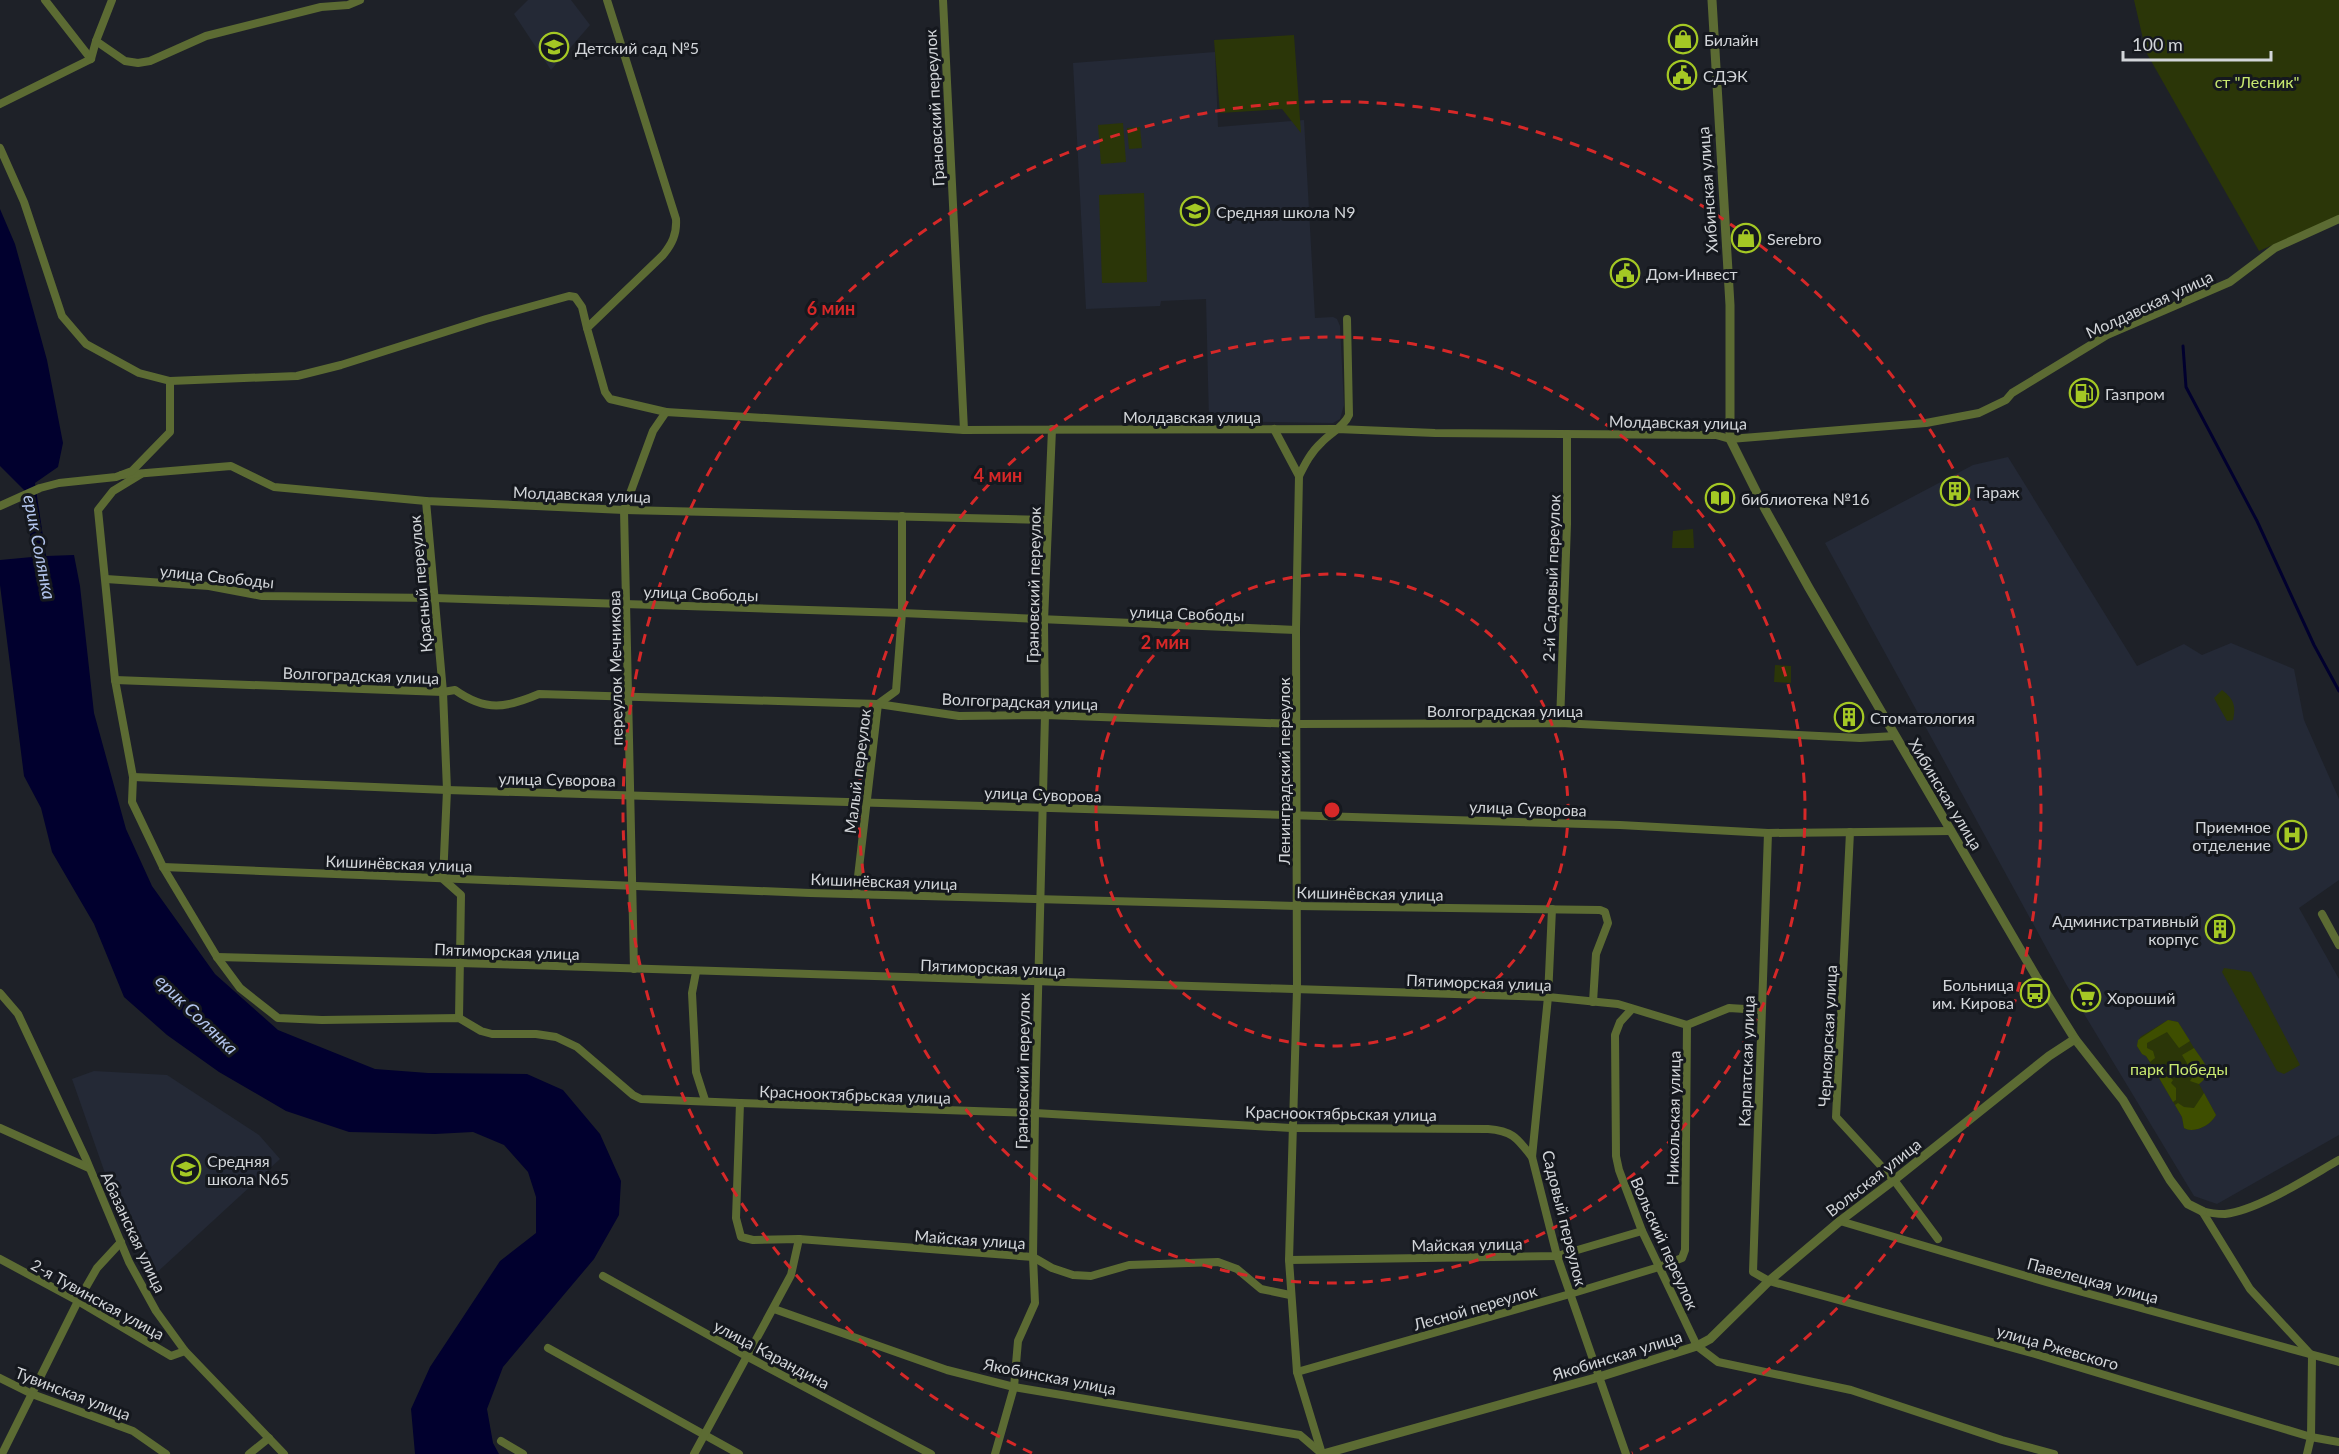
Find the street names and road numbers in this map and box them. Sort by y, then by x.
street label: Грановский переулок [920,28,948,187]
street label: Хибинская улица [1693,126,1721,254]
street label: Молдавская улица [2082,266,2216,342]
street label: Молдавская улица [1123,407,1261,426]
street label: Молдавская улица [1609,411,1747,433]
street label: Молдавская улица [513,482,651,506]
street label: 2-й Садовый переулок [1539,493,1563,662]
street label: Грановский переулок [1022,506,1044,664]
street label: Красный переулок [404,514,435,654]
street label: улица Свободы [159,561,275,591]
street label: улица Свободы [643,581,759,605]
street label: переулок Мечникова [604,590,626,746]
street label: улица Свободы [1129,601,1245,625]
street label: Волгоградская улица [282,663,440,687]
street label: Ленинградский переулок [1274,676,1293,866]
street label: Волгоградская улица [941,689,1099,713]
street label: Волгоградская улица [1427,701,1583,720]
street label: Малый переулок [840,707,874,835]
street label: Хибинская улица [1905,735,1987,853]
street label: улица Суворова [498,768,616,790]
street label: улица Суворова [984,782,1102,806]
street label: улица Суворова [1469,796,1587,820]
street label: Кишинёвская улица [325,851,473,875]
street label: Кишинёвская улица [810,869,958,893]
street label: Кишинёвская улица [1296,882,1444,904]
street label: Пятиморская улица [434,939,580,963]
street label: Пятиморская улица [920,955,1066,979]
street label: Черноярская улица [1814,965,1840,1107]
street label: Пятиморская улица [1406,970,1552,994]
street label: Грановский переулок [1011,992,1033,1150]
street label: Карпатская улица [1734,995,1758,1127]
street label: Никольская улица [1662,1051,1684,1185]
street label: Краснооктябрьская улица [759,1081,951,1107]
street label: Краснооктябрьская улица [1245,1102,1437,1124]
street label: Вольская улица [1822,1134,1924,1220]
street label: Садовый переулок [1539,1148,1591,1288]
street label: Абазанская улица [98,1168,170,1296]
street label: Вольский переулок [1627,1174,1703,1313]
street label: Майская улица [914,1226,1026,1252]
street label: Майская улица [1411,1234,1523,1254]
street label: Павелецкая улица [2025,1253,2161,1307]
street label: 2-я Тувинская улица [28,1255,168,1343]
street label: Лесной переулок [1410,1280,1540,1334]
street label: улица Карандина [711,1315,833,1393]
street label: улица Ржевского [1995,1320,2121,1374]
street label: Якобинская улица [1549,1326,1684,1384]
street label: Якобинская улица [981,1354,1118,1398]
street label: Тувинская улица [13,1362,133,1424]

